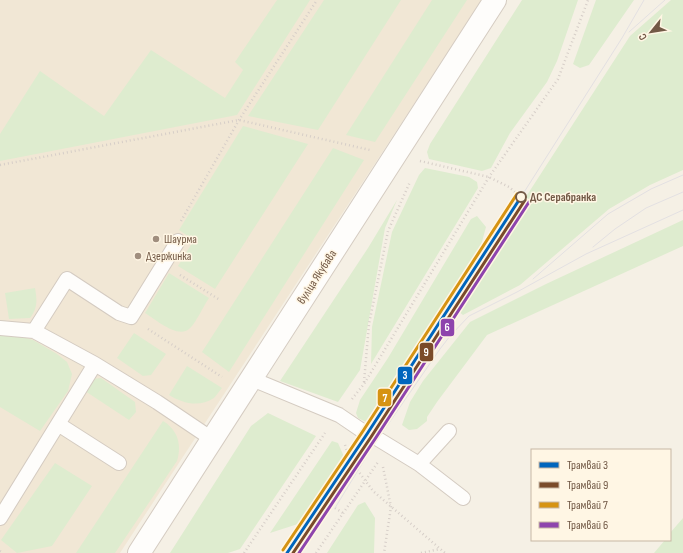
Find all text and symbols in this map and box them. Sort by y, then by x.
north arrow [631,12,671,52]
text: С [636,31,650,42]
place label: ДС Серабранка [530,190,596,205]
marker: ДС Серабранка [515,191,527,203]
place label: Шаурма [164,232,197,247]
marker: Шаурма [151,234,161,244]
street label: вуліца Якубава [294,247,340,307]
place label: Дзержинка [146,249,192,264]
marker: Дзержинка [133,251,143,261]
line badge: 6 [440,318,455,337]
text: 6 [444,321,450,334]
line badge: 9 [419,342,434,362]
text: 9 [423,346,429,359]
line badge: 3 [397,366,413,385]
text: 3 [403,369,408,382]
line badge: 7 [377,388,392,407]
text: 7 [383,392,388,405]
legend [531,449,671,541]
text: Трамвай 3 [567,458,608,473]
text: Трамвай 9 [567,478,608,493]
text: Трамвай 7 [567,498,608,513]
text: Трамвай 6 [567,518,608,533]

